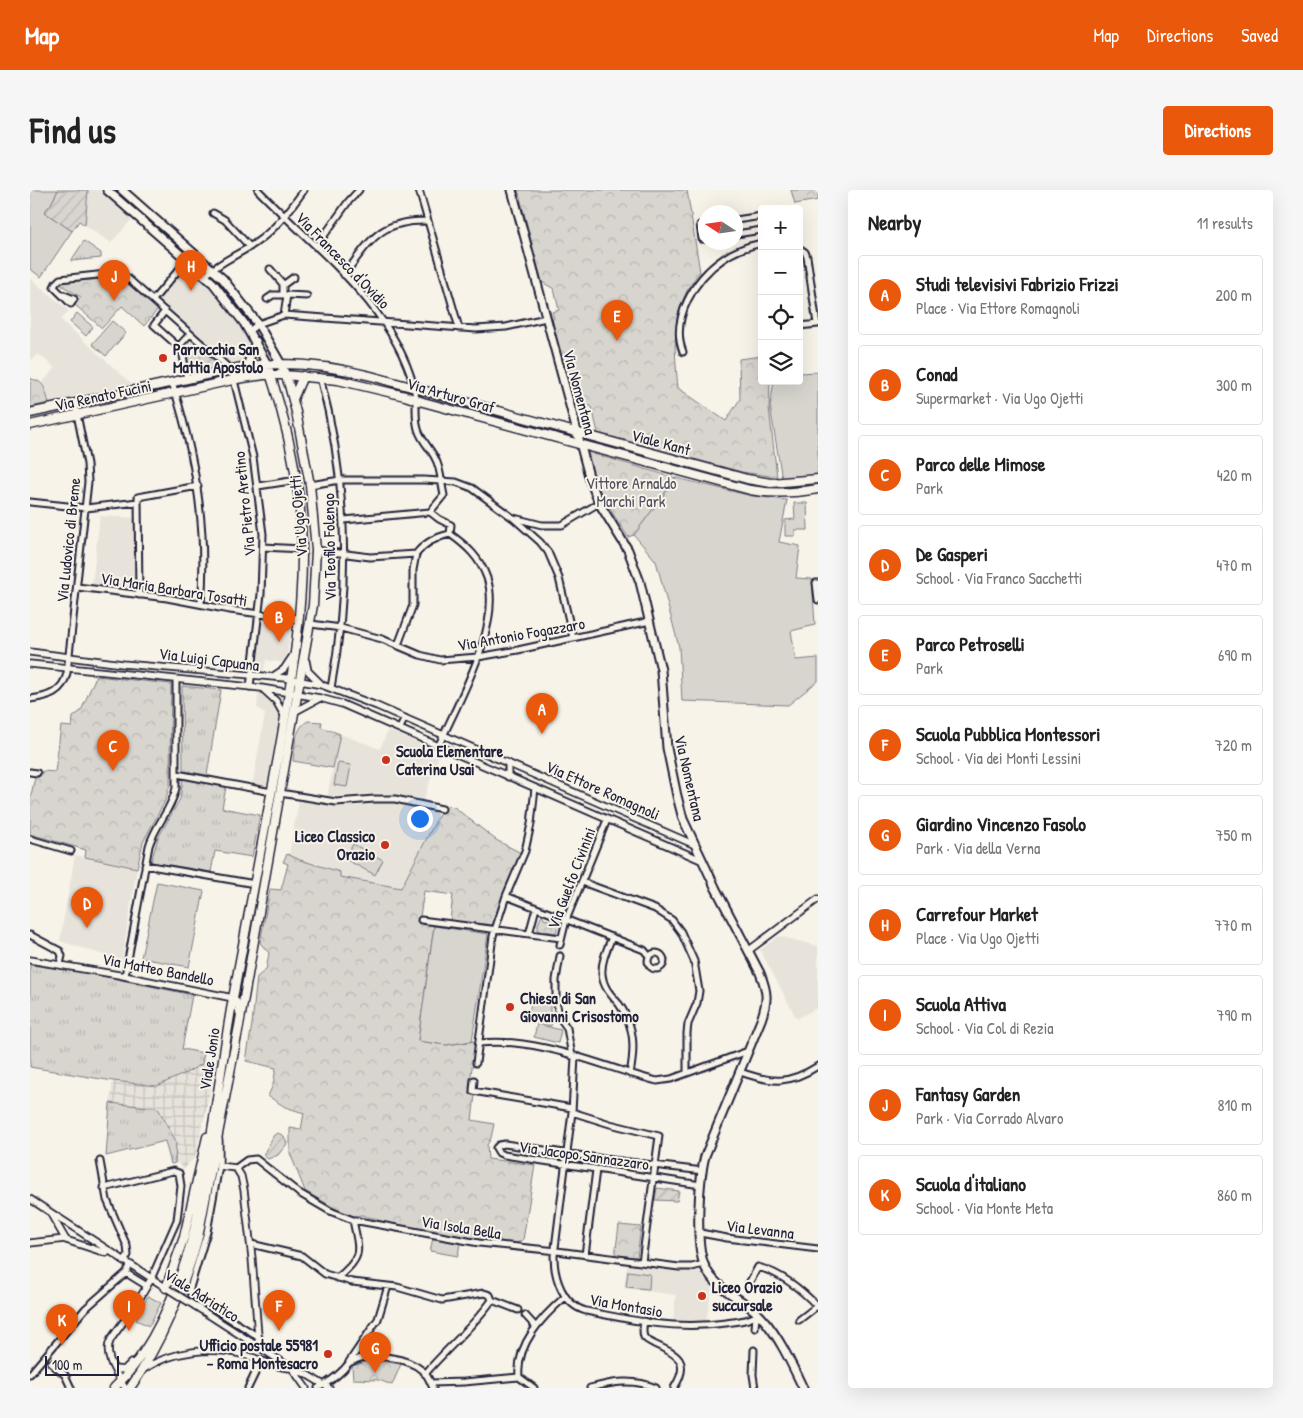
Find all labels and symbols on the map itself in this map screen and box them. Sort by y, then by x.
north arrow [698,205,743,250]
street label: Via Francesco d'Ovidio [291,207,396,314]
pin: H [175,250,207,291]
pin: J [98,260,130,301]
pin: E [601,300,633,341]
place label: Parrocchia San Mattia Apostolo [173,338,264,379]
street label: Via Nomentana [558,347,602,437]
marker: Parrocchia San Mattia Apostolo [157,352,169,364]
street label: Via Arturo Graf [404,372,498,418]
street label: Via Renato Fucini [53,374,153,416]
street label: Viale Kant [629,424,694,461]
street label: Via Pietro Aretino [228,450,260,557]
park label: Vittore Arnaldo Marchi Park [586,472,677,512]
street label: Via Ugo Ojetti [283,474,313,558]
street label: Via Ludovico di Breme [51,476,86,603]
street label: Via Teofilo Folengo [317,493,341,601]
street label: Via Maria Barbara Tosatti [99,567,249,611]
pin: B [263,601,295,642]
street label: Via Antonio Fogazzaro [456,612,587,656]
street label: Via Luigi Capuana [158,642,260,676]
pin: A [526,693,558,734]
pin: C [97,730,129,771]
street label: Via Nomentana [669,733,711,823]
place label: Scuola Elementare Caterina Usai [396,740,504,780]
marker: Scuola Elementare Caterina Usai [380,754,392,766]
street label: Via Ettore Romagnoli [542,755,664,825]
your location [407,806,433,832]
street label: Via Guelfo Civinini [542,824,600,932]
place label: Liceo Classico Orazio [295,825,376,865]
marker: Liceo Classico Orazio [379,839,391,851]
pin: D [71,887,103,928]
street label: Via Matteo Bandello [100,947,216,991]
place label: Chiesa di San Giovanni Crisostomo [520,987,639,1027]
marker: Chiesa di San Giovanni Crisostomo [504,1001,516,1013]
street label: Viale Jonio [193,1026,225,1092]
street label: Via Jacopo Sannazzaro [517,1135,651,1175]
street label: Via Isola Bella [419,1210,503,1244]
street label: Via Levanna [725,1214,795,1244]
street label: Viale Adriatico [160,1263,244,1327]
place label: Liceo Orazio succursale [712,1276,783,1316]
street label: Via Montasio [588,1288,665,1322]
pin: I [113,1290,145,1331]
pin: F [263,1290,295,1331]
marker: Liceo Orazio succursale [696,1290,708,1302]
pin: K [46,1304,78,1345]
pin: G [359,1332,391,1373]
place label: Ufficio postale 55981 – Roma Montesacro [200,1334,319,1374]
marker: Ufficio postale 55981 – Roma Montesacro [322,1348,334,1360]
scale bar [45,1353,119,1376]

